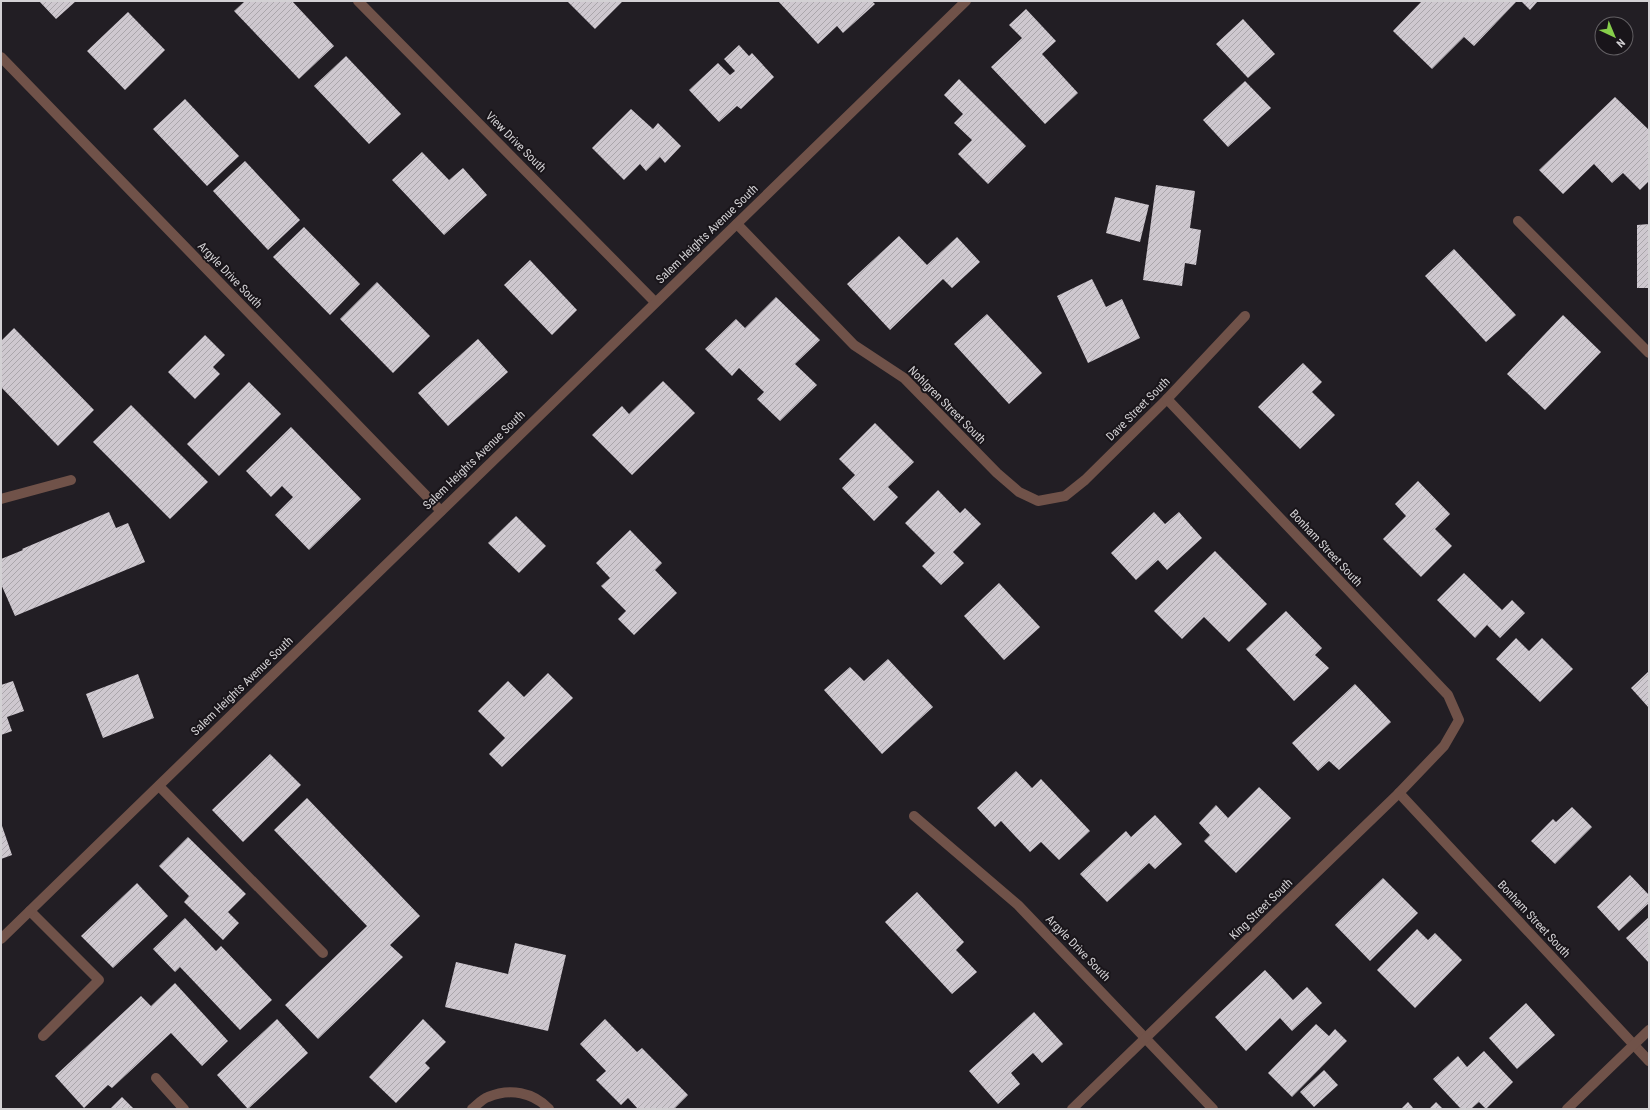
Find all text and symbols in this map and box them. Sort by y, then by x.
north arrow [1594,16,1634,56]
text: N [1613,36,1628,50]
street label: View Drive South [483,109,549,175]
street label: Salem Heights Avenue South [653,182,761,286]
street label: Argyle Drive South [195,239,265,311]
street label: Nohlgren Street South [905,363,989,447]
street label: Dave Street South [1103,374,1173,444]
street label: Salem Heights Avenue South [420,408,528,512]
street label: Bonham Street South [1287,507,1365,589]
street label: Salem Heights Avenue South [188,634,296,738]
street label: King Street South [1227,875,1296,943]
street label: Bonham Street South [1495,878,1573,960]
street label: Argyle Drive South [1043,912,1113,984]

